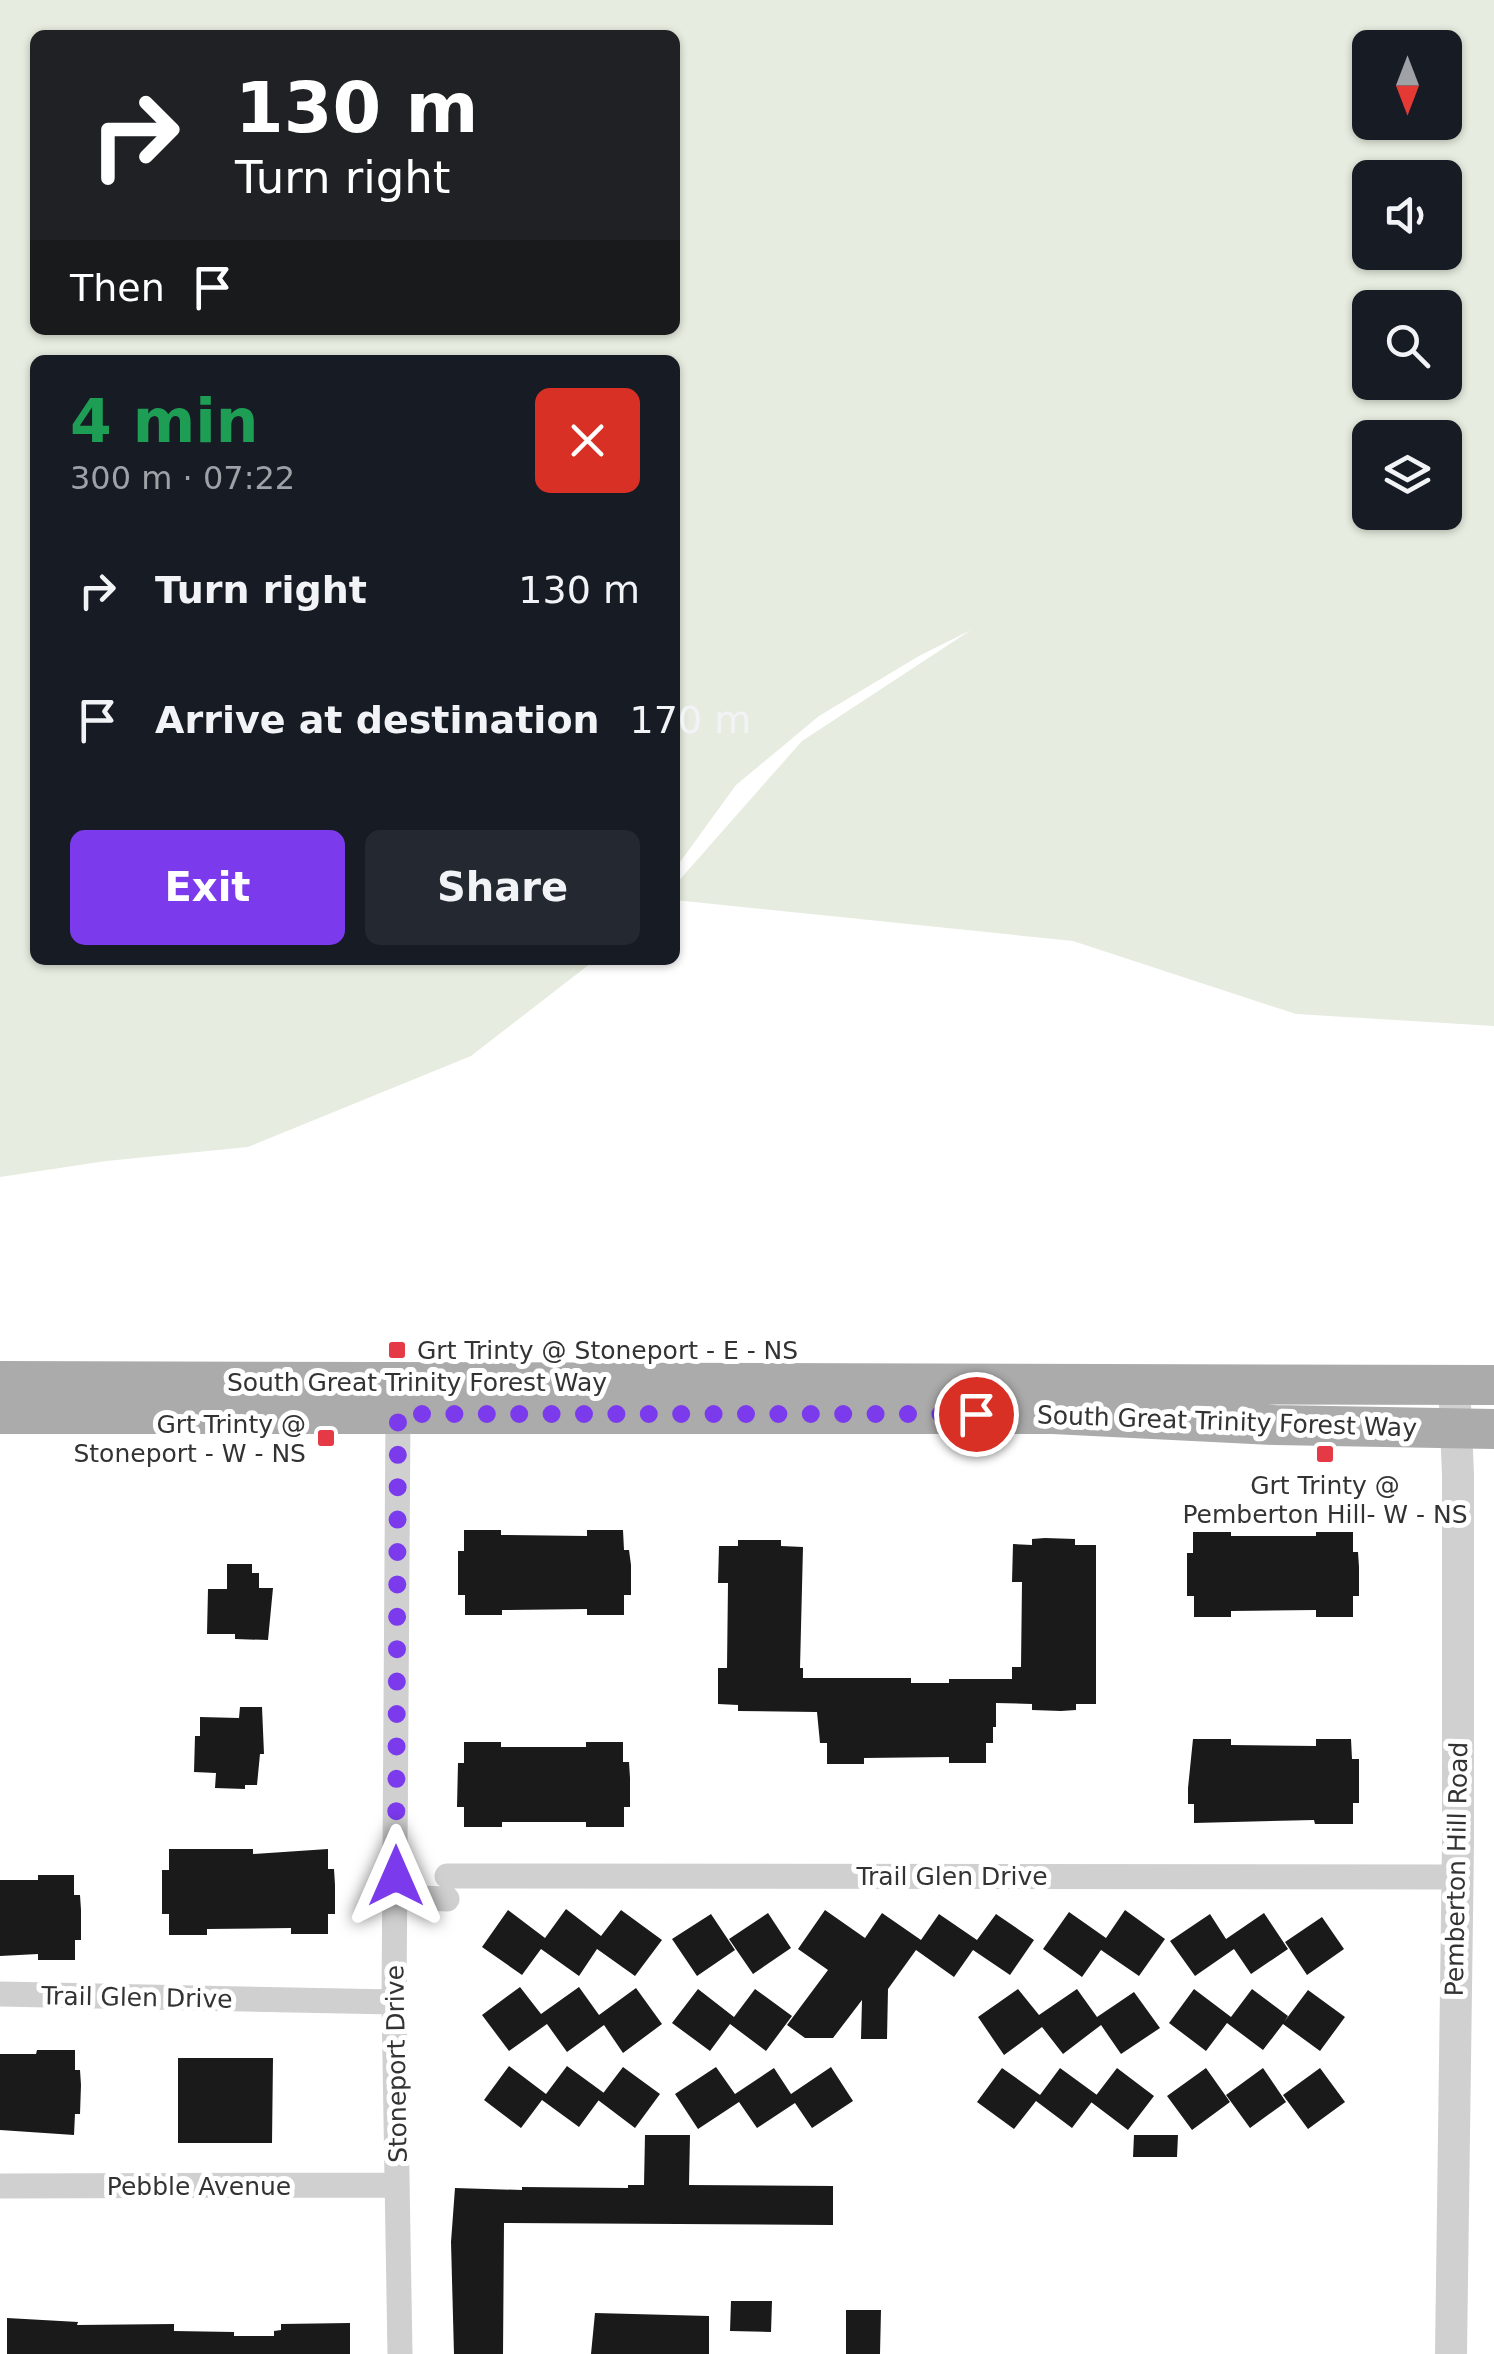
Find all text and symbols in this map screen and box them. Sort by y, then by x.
north arrow [1352,30,1462,140]
map controls [1352,30,1462,530]
text: 130 m [235,67,478,149]
icon: right [70,70,200,200]
text: Turn right [235,151,450,204]
button: sound [1352,160,1462,270]
icon: arrive [185,260,240,315]
text: Then [70,266,165,310]
button: search [1352,290,1462,400]
text: 4 min [70,386,258,456]
button: close [535,388,640,493]
button: layers [1352,420,1462,530]
text: 300 m · 07:22 [70,459,295,497]
icon: right [70,563,125,618]
text: Turn right [155,568,367,612]
text: 130 m [518,568,640,612]
icon: arrive [70,693,125,748]
text: Arrive at destination [155,698,600,742]
text: 170 m [630,698,751,742]
button: Exit [70,830,345,945]
button: Share [365,830,640,945]
place label: Grt Trinty @ Stoneport - E - NS [417,1336,798,1365]
marker: Grt Trinty @ Stoneport - E - NS [386,1339,408,1361]
street label: South Great Trinity Forest Way [227,1368,607,1397]
pin [934,1372,1019,1457]
icon: arrive [949,1387,1004,1442]
street label: South Great Trinity Forest Way [1036,1400,1418,1443]
place label: Grt Trinty @ Stoneport - W - NS [73,1410,306,1468]
marker: Grt Trinty @ Stoneport - W - NS [315,1427,337,1449]
marker: Grt Trinty @ Pemberton Hill- W - NS [1314,1443,1336,1465]
place label: Grt Trinty @ Pemberton Hill- W - NS [1182,1471,1468,1529]
street label: Pemberton Hill Road [1440,1741,1473,1997]
position arrow [344,1824,448,1928]
street label: Trail Glen Drive [855,1862,1048,1891]
street label: Stoneport Drive [380,1965,413,2163]
street label: Trail Glen Drive [40,1981,233,2014]
street label: Pebble Avenue [107,2172,291,2201]

